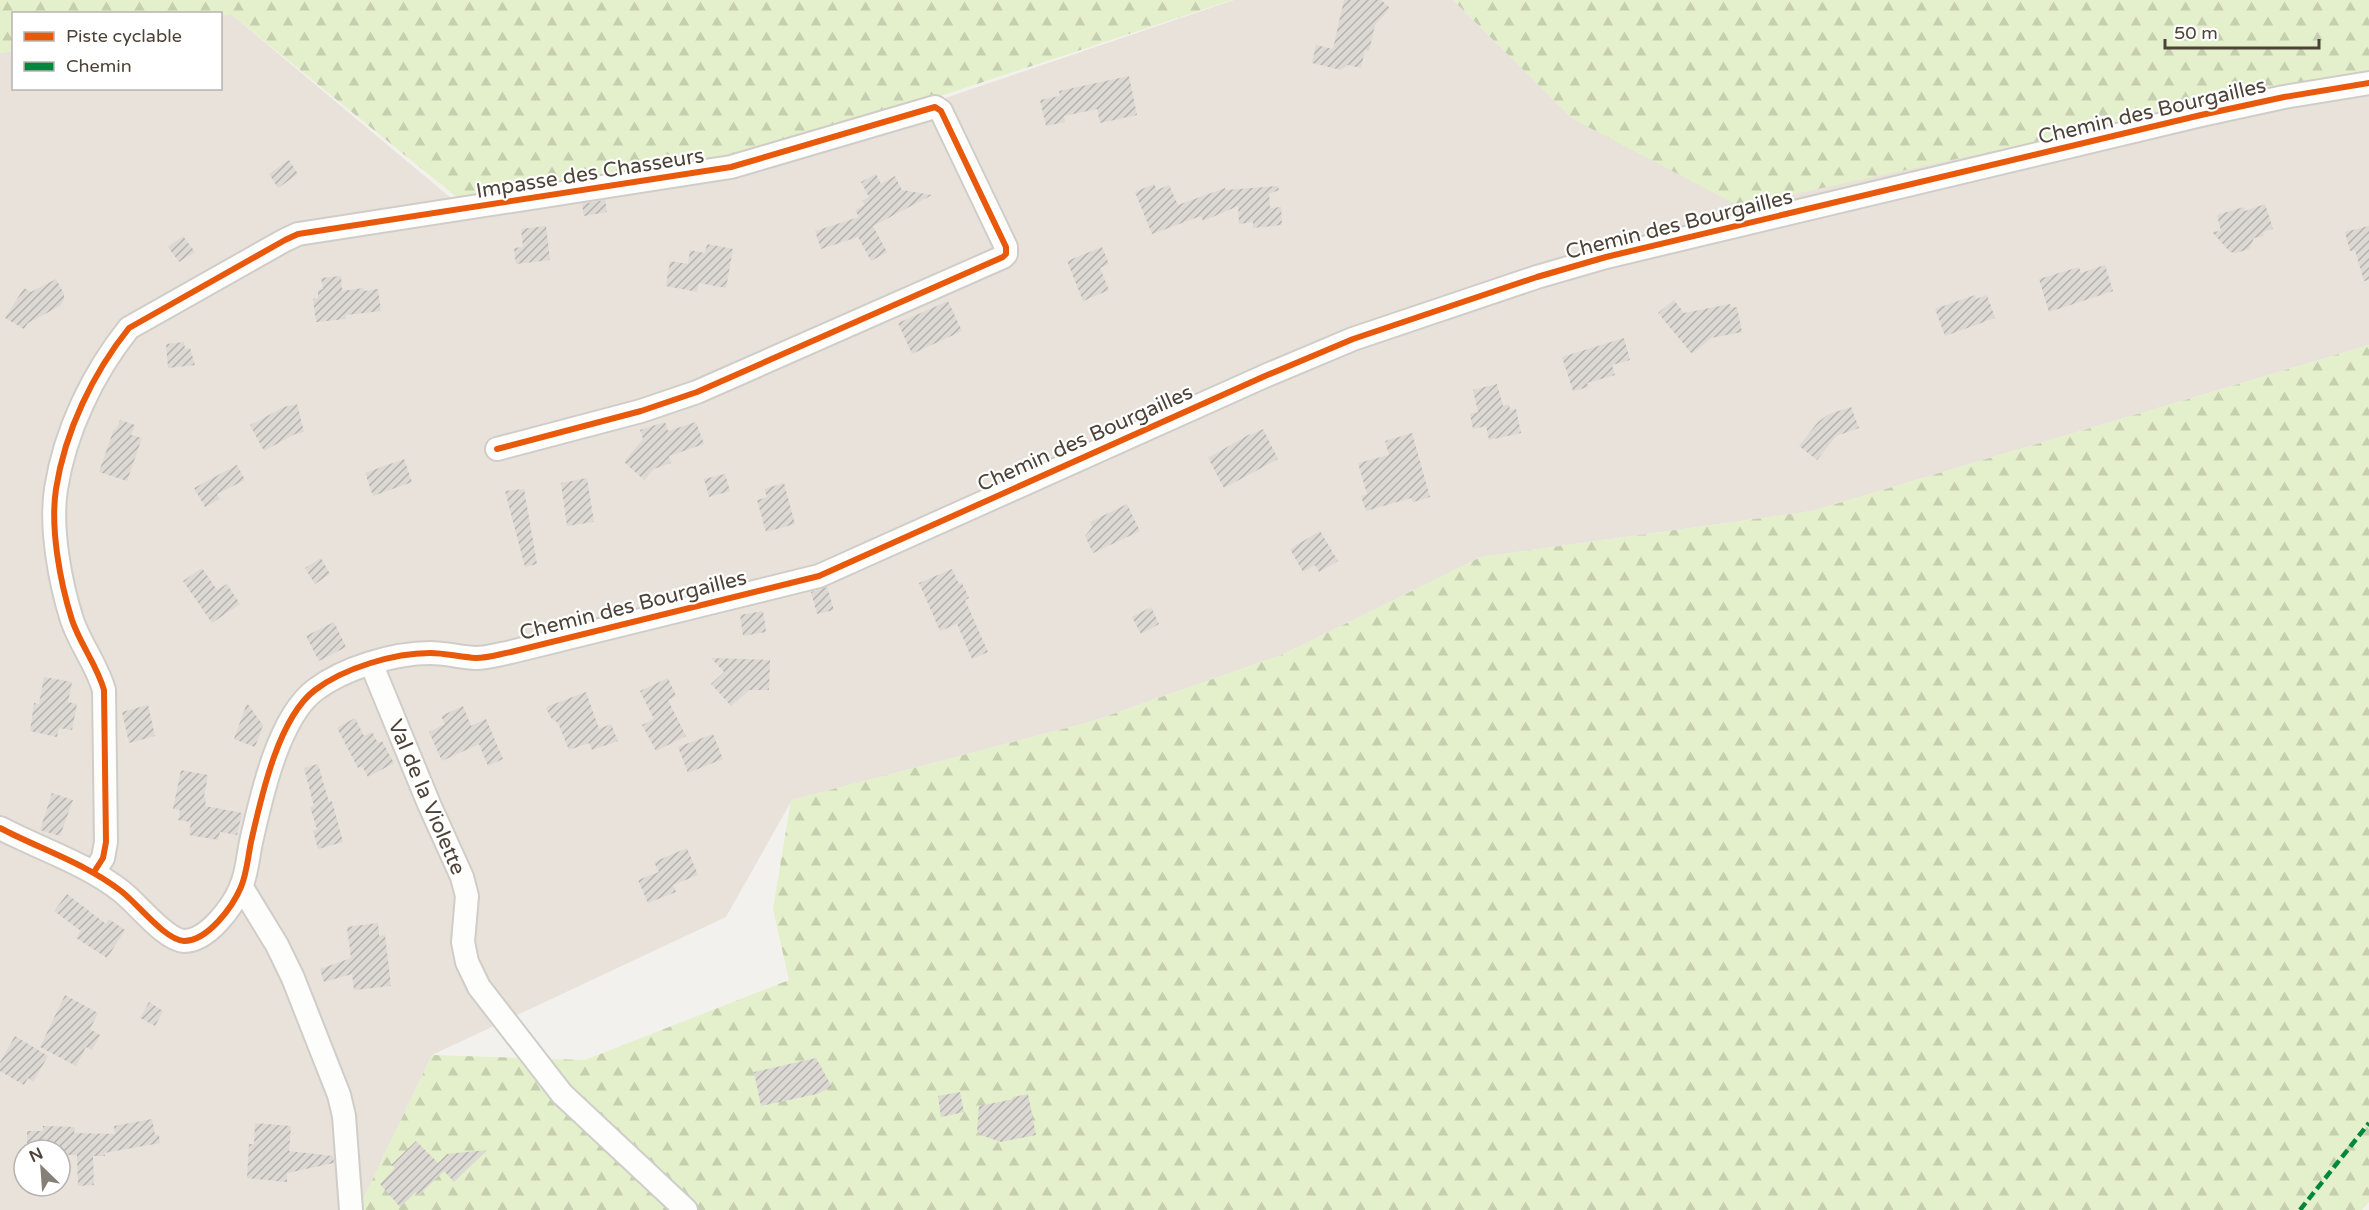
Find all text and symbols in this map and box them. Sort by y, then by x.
legend [12,12,222,90]
scale bar [2165,12,2320,50]
text: 50 m [2174,22,2218,44]
text: Piste cyclable [66,25,182,47]
text: Chemin [66,55,132,77]
street label: Chemin des Bourgailles [2036,73,2269,150]
street label: Impasse des Chasseurs [474,143,706,204]
street label: Chemin des Bourgailles [1563,184,1795,265]
street label: Chemin des Bourgailles [974,380,1197,497]
street label: Chemin des Bourgailles [517,565,749,646]
street label: Val de la Violette [383,716,471,879]
north arrow [12,1138,72,1198]
text: N [26,1144,46,1167]

